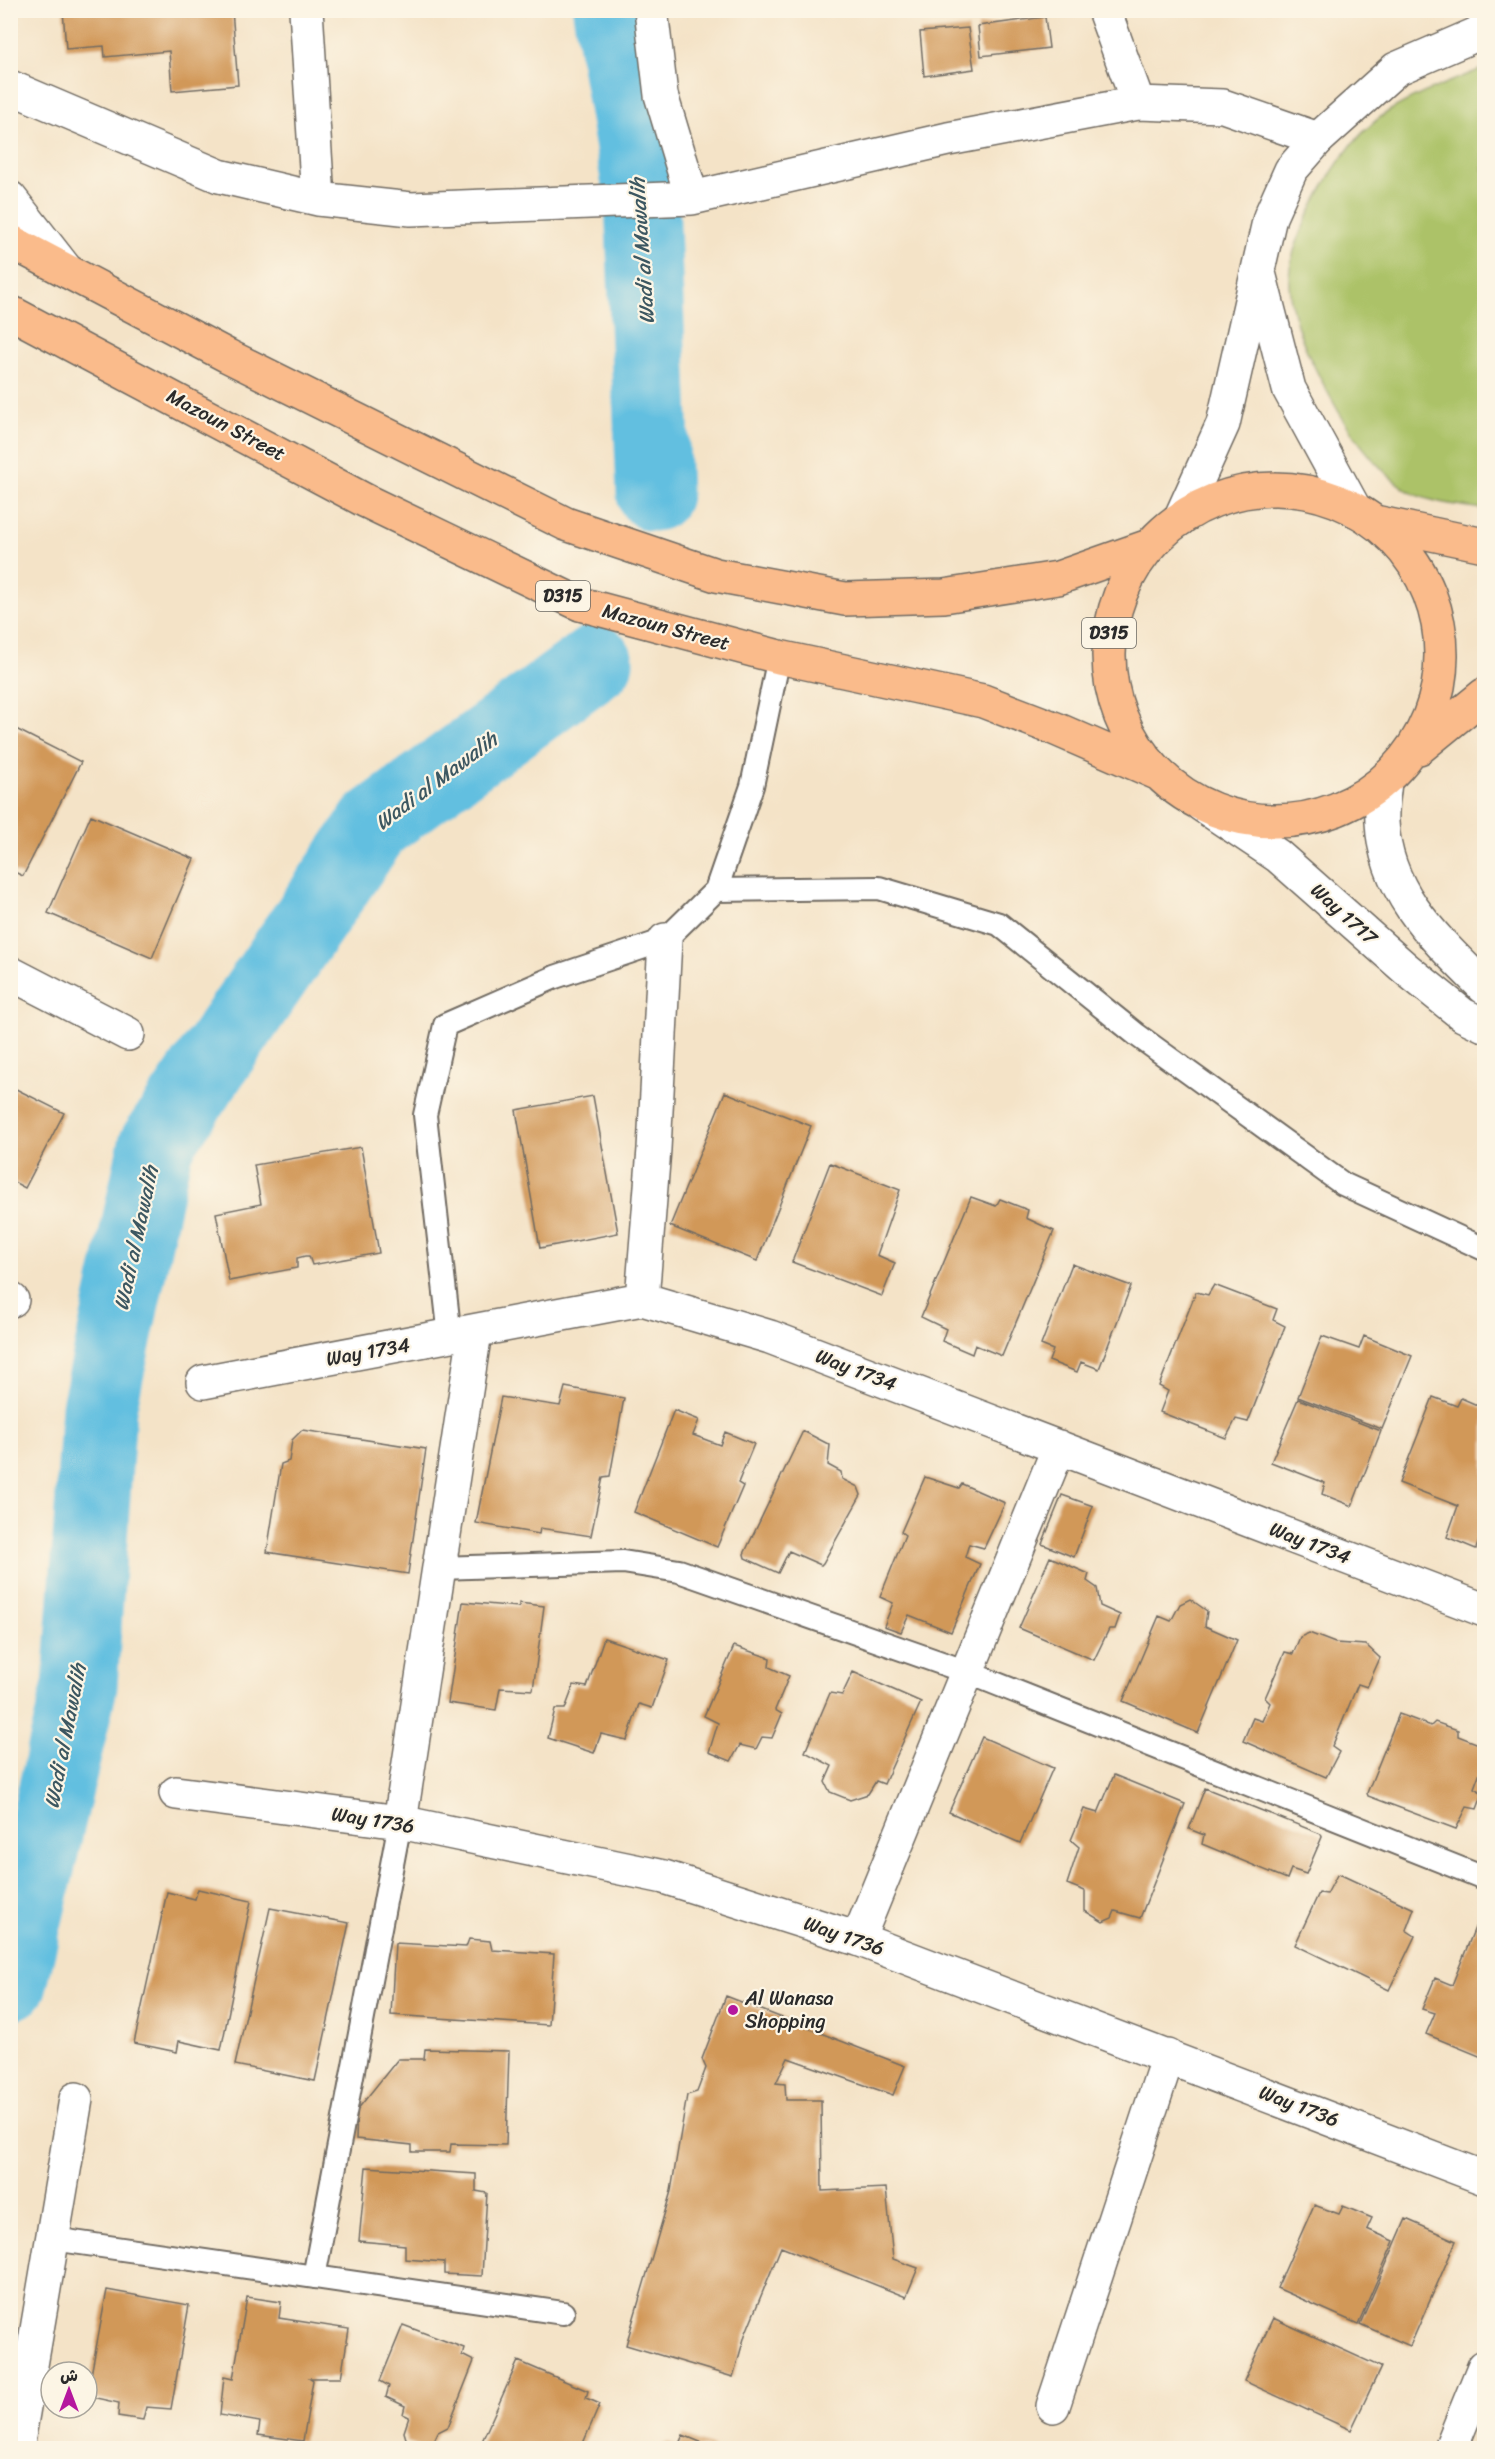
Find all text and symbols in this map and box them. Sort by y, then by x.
water label: Wadi al Mawalih [618,175,666,325]
street label: Mazoun Street [160,379,292,471]
road number: D315 [536,581,590,611]
street label: Mazoun Street [598,593,734,661]
road number: D315 [1082,618,1136,648]
water label: Wadi al Mawalih [366,721,508,840]
street label: Way 1717 [1302,874,1387,955]
water label: Wadi al Mawalih [102,1160,170,1314]
street label: Way 1734 [323,1327,413,1377]
street label: Way 1734 [810,1339,902,1401]
street label: Way 1734 [1264,1512,1356,1574]
water label: Wadi al Mawalih [32,1658,98,1812]
street label: Way 1736 [329,1796,417,1844]
street label: Way 1736 [799,1906,889,1966]
place label: Al Wanasa Shopping [744,1981,834,2039]
marker: Al Wanasa Shopping [726,2003,740,2017]
street label: Way 1736 [1254,2075,1344,2137]
north arrow [39,2360,99,2420]
text: ش [60,2361,78,2390]

